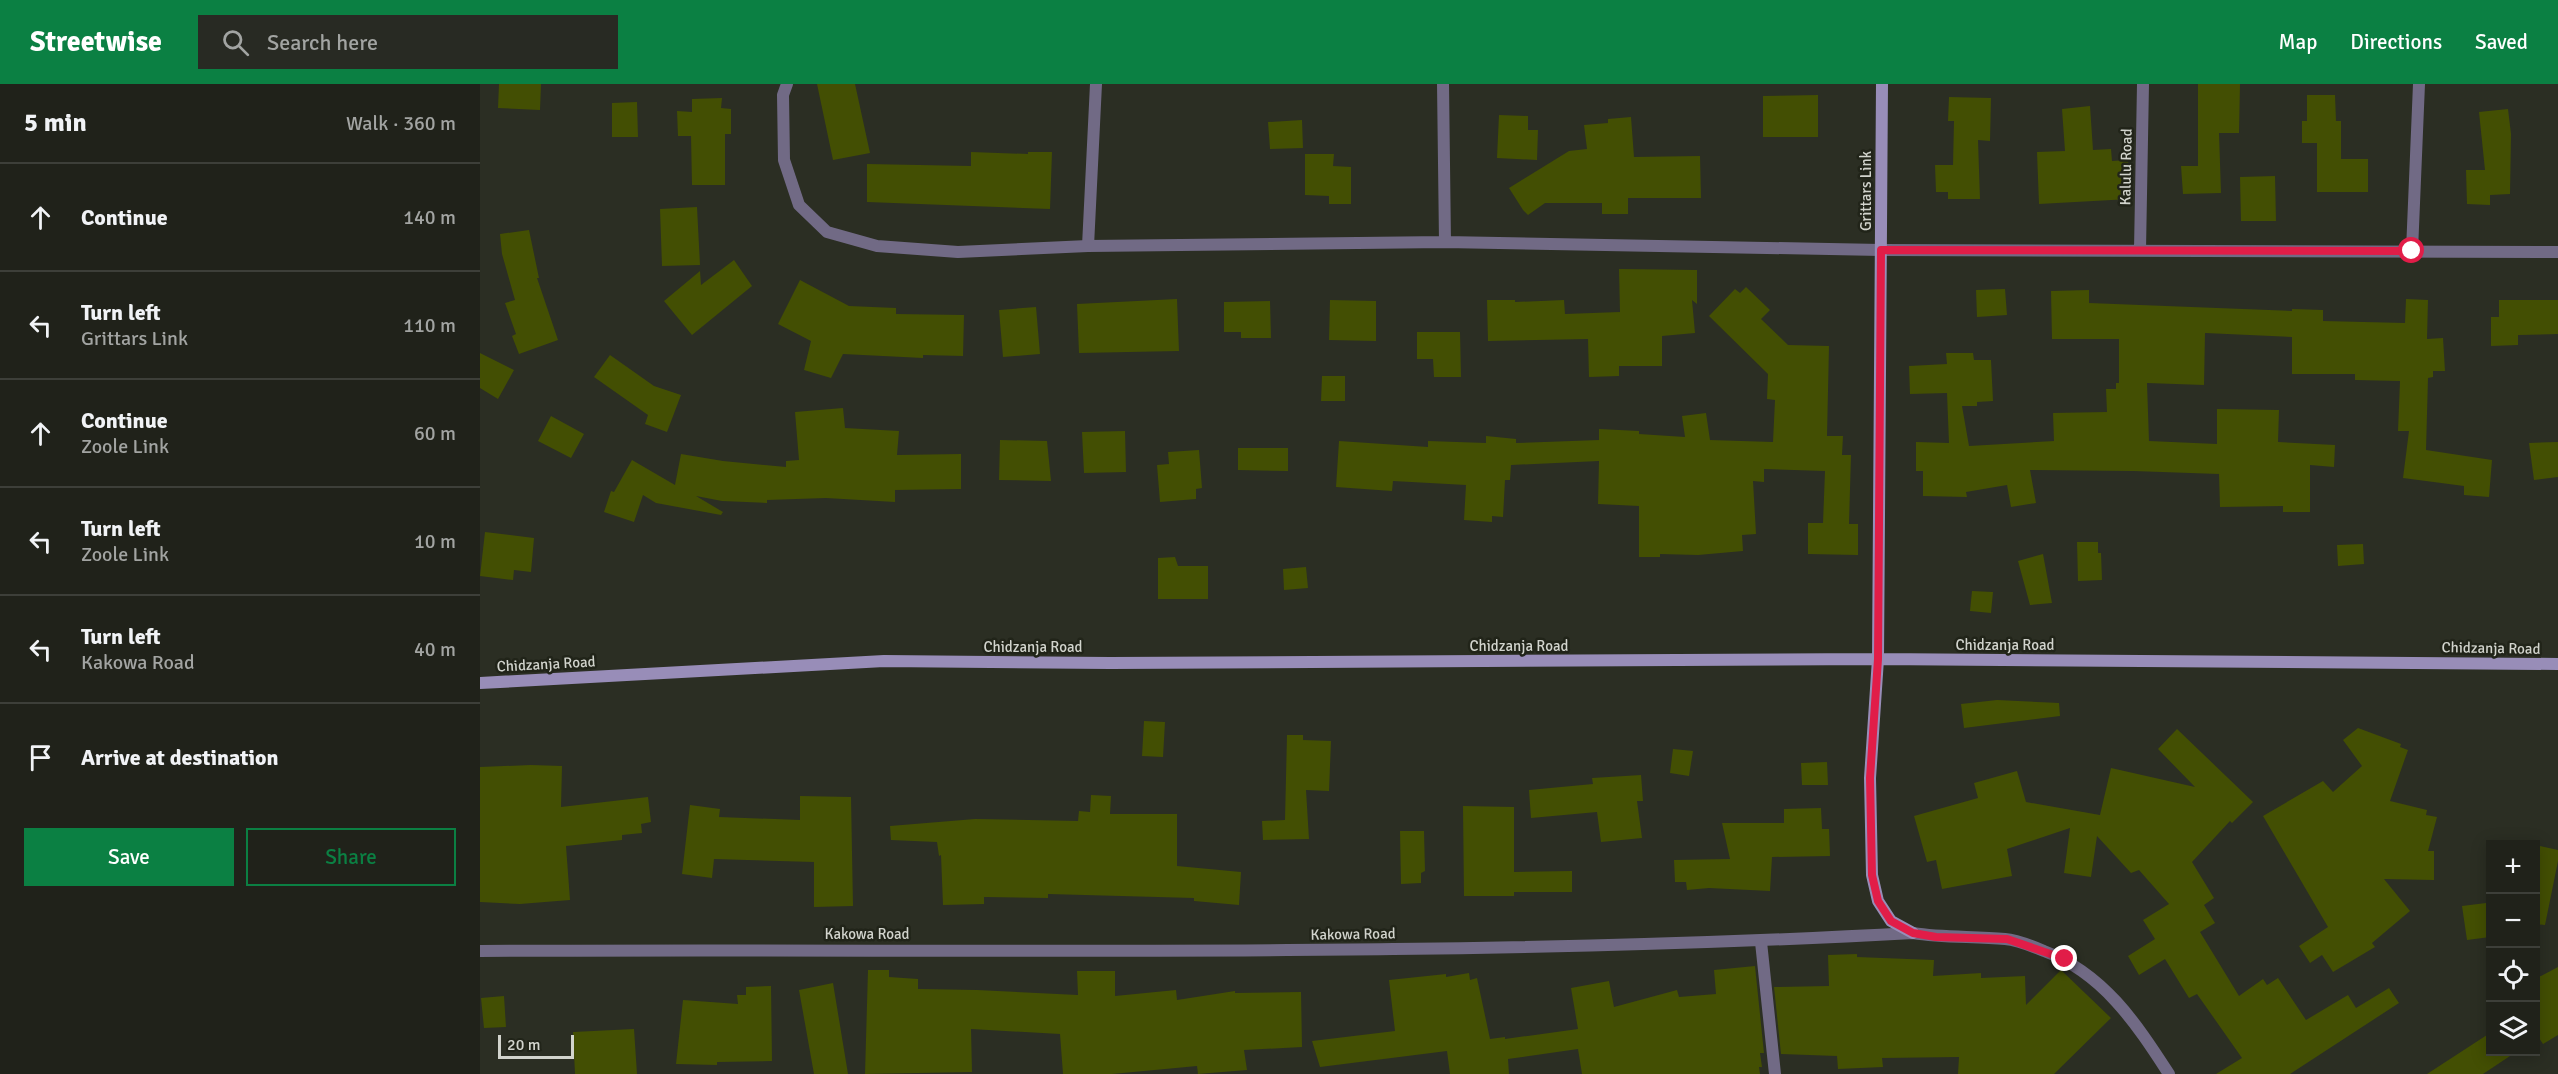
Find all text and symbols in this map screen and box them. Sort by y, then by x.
search box [198,15,618,69]
text: Streetwise [30,25,162,59]
icon: search [219,26,252,59]
text: Search here [267,29,378,56]
text: Map [2279,29,2317,55]
text: Directions [2350,29,2442,55]
text: Saved [2475,29,2528,55]
text: 5 min [24,107,87,139]
text: Walk · 360 m [346,111,456,136]
street label: Kalulu Road [2116,128,2136,206]
street label: Grittars Link [1857,150,1875,231]
icon: ahead [24,201,57,234]
text: Continue [81,204,168,231]
text: 140 m [403,205,456,230]
route start [2398,237,2424,263]
text: Turn left [81,299,161,326]
icon: left [24,309,57,342]
text: 110 m [403,313,456,338]
text: Grittars Link [81,326,188,351]
text: Continue [81,407,168,434]
icon: ahead [24,417,57,450]
text: 60 m [414,421,456,446]
text: Zoole Link [81,434,169,459]
text: Turn left [81,515,161,542]
icon: left [24,525,57,558]
text: 10 m [414,529,456,554]
text: Zoole Link [81,542,169,567]
text: Turn left [81,623,161,650]
icon: left [24,633,57,666]
street label: Chidzanja Road [1956,636,2054,654]
text: 40 m [414,637,456,662]
street label: Chidzanja Road [1470,637,1568,655]
street label: Chidzanja Road [984,638,1082,656]
street label: Chidzanja Road [2441,638,2541,658]
text: Kakowa Road [81,650,195,675]
street label: Chidzanja Road [496,652,596,676]
icon: arrive [24,741,57,774]
text: Arrive at destination [81,744,278,771]
button: Save [24,828,234,886]
button: Share [246,828,456,886]
map controls [2486,840,2540,1056]
button: + [2486,840,2540,894]
button: − [2486,894,2540,948]
street label: Kakowa Road [1310,924,1396,944]
street label: Kakowa Road [824,925,910,943]
route end [2051,945,2077,971]
button: locate [2486,948,2540,1002]
button: layers [2486,1002,2540,1056]
scale bar [498,1032,574,1060]
text: 20 m [507,1035,541,1055]

